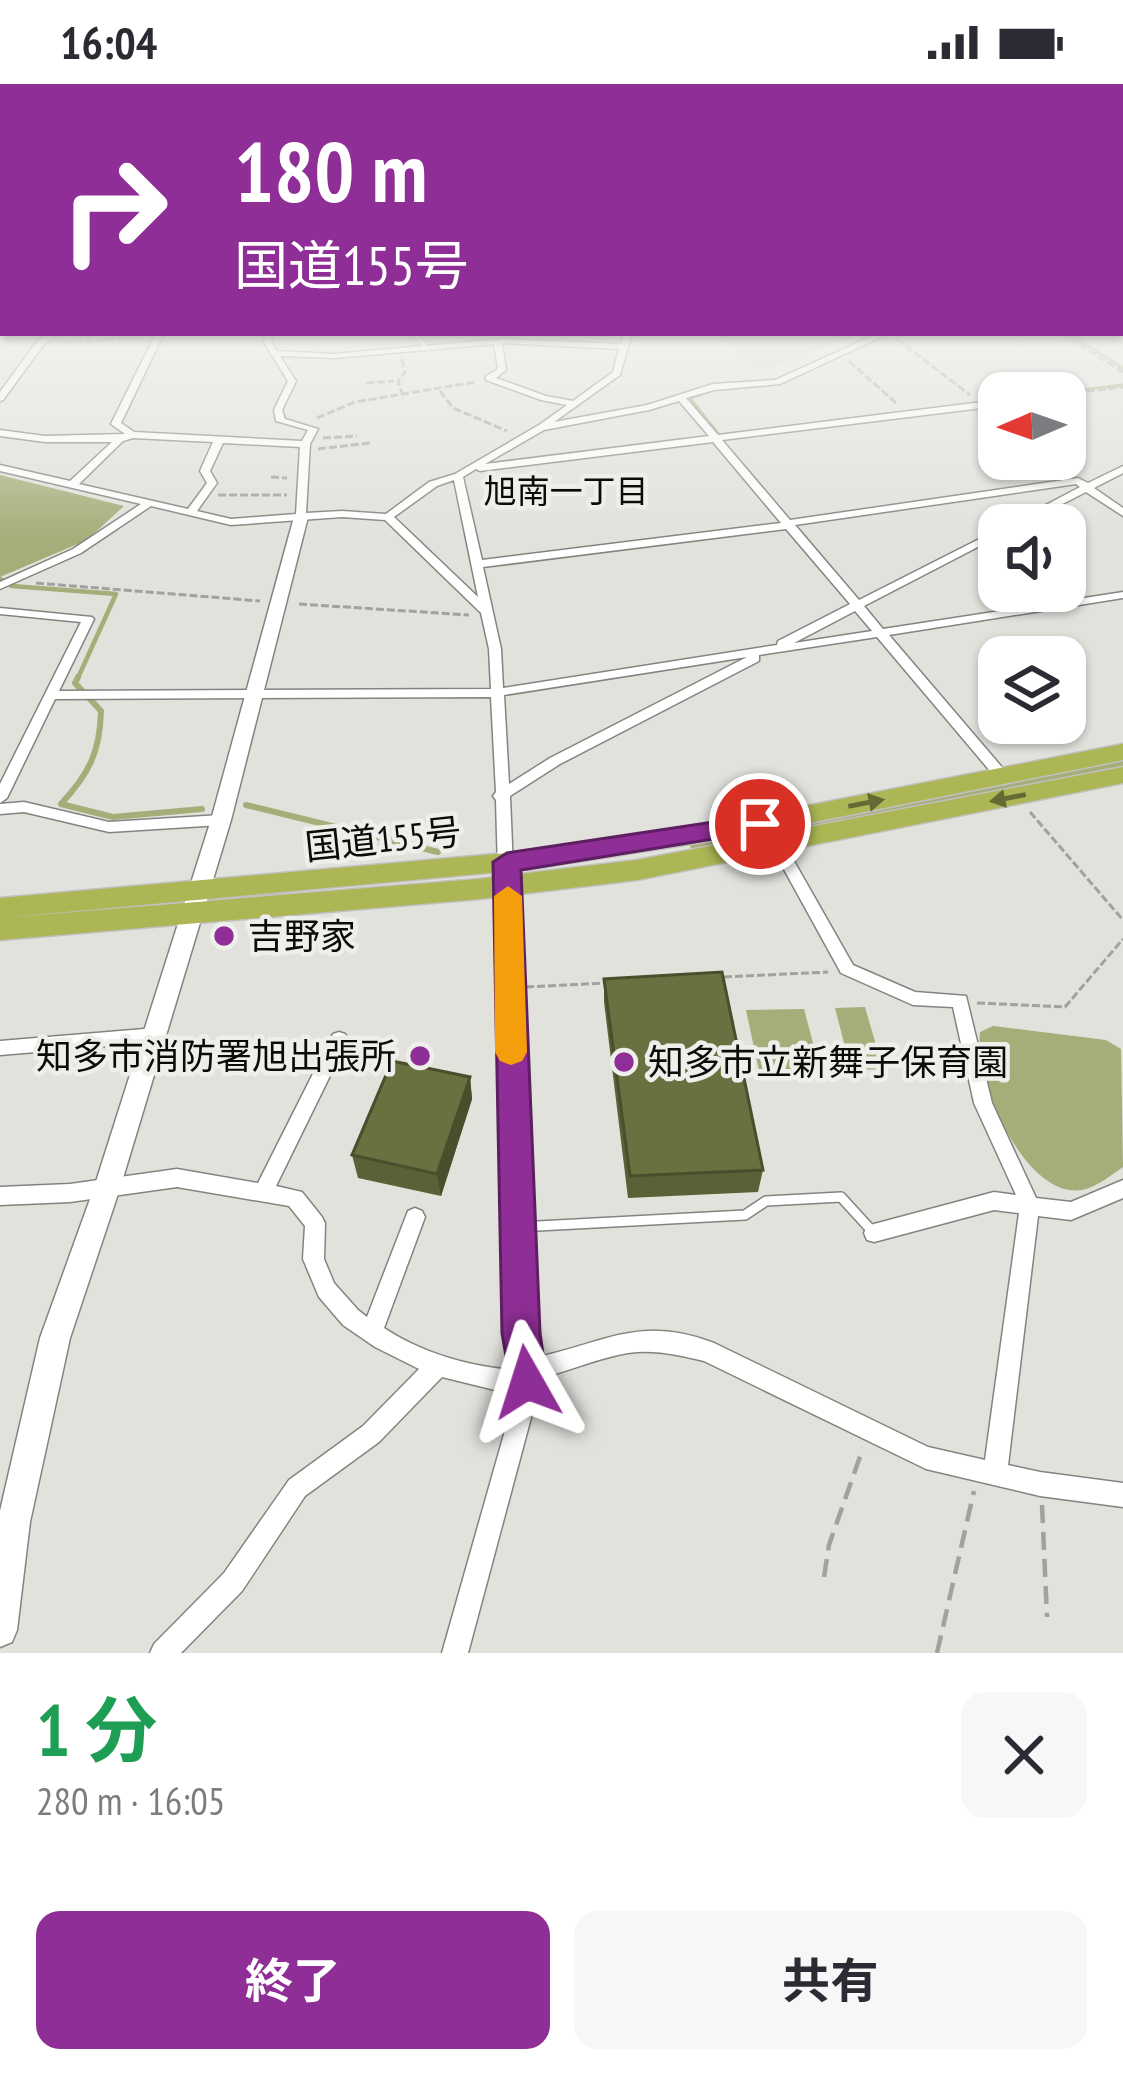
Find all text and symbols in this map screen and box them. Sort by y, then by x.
text: 16:04 [60,13,157,71]
text: 180 m [234,116,427,225]
icon: right [36,132,192,288]
text: 国道155号 [234,230,469,300]
north arrow [978,372,1086,480]
map controls [978,372,1086,744]
district label: 旭南一丁目 [484,469,649,512]
button: sound [978,504,1086,612]
button: layers [978,636,1086,744]
pin [709,773,811,875]
one-way arrow [989,790,1027,809]
icon: arrive [727,791,793,857]
one-way arrow [847,792,885,811]
street label: 国道155号 [303,807,463,870]
place label: 吉野家 [248,912,356,959]
marker: 吉野家 [211,923,237,949]
place label: 知多市消防署旭出張所 [36,1032,396,1079]
place label: 知多市立新舞子保育園 [648,1038,1008,1085]
marker: 知多市消防署旭出張所 [407,1043,433,1069]
marker: 知多市立新舞子保育園 [611,1049,637,1075]
position arrow [464,1319,590,1445]
text: 1 分 [36,1683,157,1776]
button: close [961,1692,1087,1818]
text: 280 m · 16:05 [36,1775,225,1826]
button: 終了 [36,1911,550,2049]
button: 共有 [574,1911,1087,2049]

